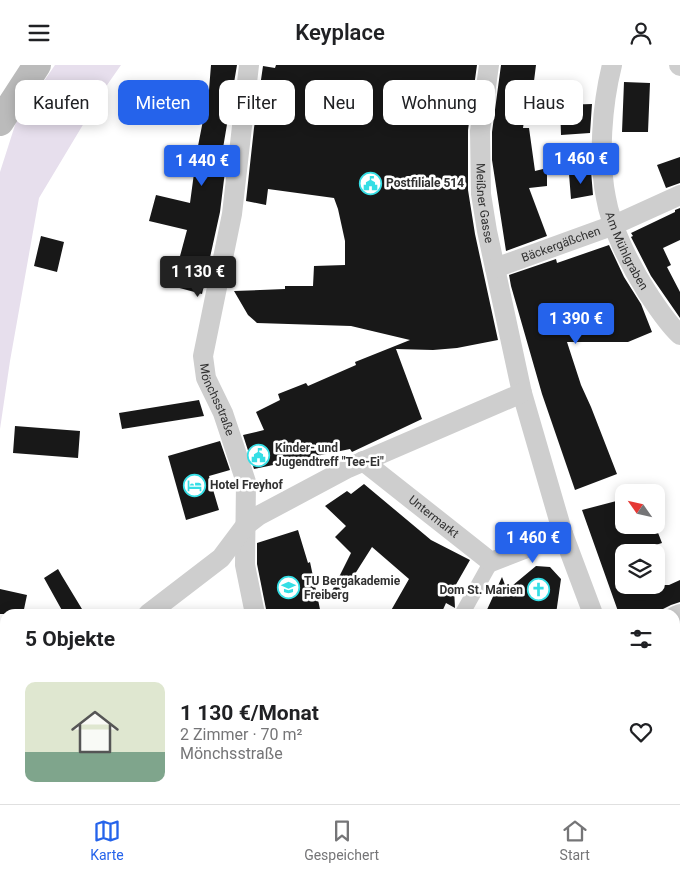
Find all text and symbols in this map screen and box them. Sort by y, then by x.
icon: menu [25,19,53,47]
icon: person [627,19,655,47]
text: Keyplace [295,20,385,45]
chip: Kaufen [15,80,108,125]
chip: Mieten [118,80,209,125]
chip: Filter [219,80,295,125]
chip: Neu [305,80,373,125]
chip: Wohnung [383,80,495,125]
chip: Haus [505,80,583,125]
pin: 1 460 € [535,143,627,185]
pin: 1 440 € [156,145,248,187]
text: 1 460 € [554,149,608,168]
text: 1 440 € [175,151,229,170]
street label: Meißner Gasse [474,163,496,244]
public building icon: Postfiliale 514 [358,171,382,195]
place label: Postfiliale 514 [386,176,464,190]
street label: Am Mühlgraben [602,210,651,293]
street label: Bäckergäßchen [519,224,602,265]
pin: 1 130 € [152,255,244,298]
text: 1 130 € [171,262,225,281]
pin: 1 390 € [530,303,622,345]
text: 1 390 € [549,309,603,328]
street label: Mönchsstraße [197,363,237,438]
place label: Kinder- und Jugendtreff "Tee-Ei" [275,441,384,469]
public building icon: Kinder- und Jugendtreff "Tee-Ei" [247,443,271,467]
hotel icon: Hotel Freyhof [182,473,206,497]
place label: Hotel Freyhof [210,478,284,492]
north arrow [615,484,665,534]
map controls [615,484,665,594]
street label: Untermarkt [406,493,462,541]
pin: 1 460 € [487,521,579,564]
text: 1 460 € [506,528,560,547]
button: layers [615,544,665,594]
place label: TU Bergakademie Freiberg [304,574,401,602]
school or university icon: TU Bergakademie Freiberg [276,576,300,600]
church icon: Dom St. Marien [527,578,551,602]
place label: Dom St. Marien [439,583,523,597]
icon: filters [627,625,655,653]
text: 5 Objekte [25,627,115,651]
text: 1 130 €/Monat [180,701,319,725]
icon: home [65,702,125,762]
icon: heart [627,718,655,746]
text: 2 Zimmer · 70 m² [180,725,302,744]
text: Mönchsstraße [180,744,283,763]
tab: Karte [90,817,124,863]
tab: Gespeichert [304,817,379,863]
tab: Start [560,817,590,863]

